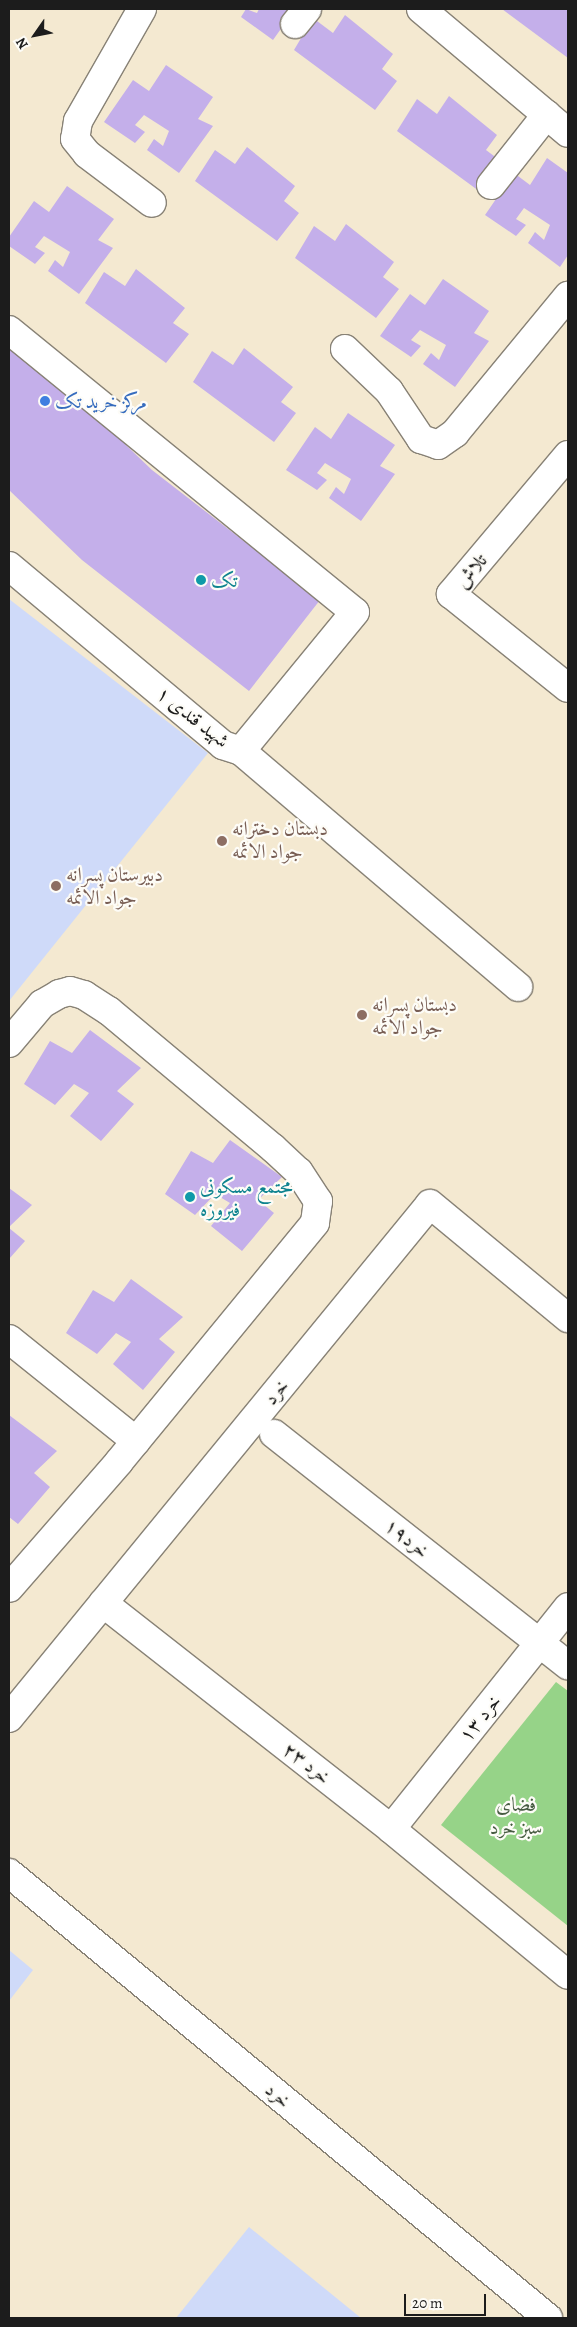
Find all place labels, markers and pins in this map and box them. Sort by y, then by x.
place label: مرکز خرید تک [55,389,147,413]
marker: مرکز خرید تک [39,395,51,407]
place label: تک [211,568,237,592]
marker: تک [195,574,207,586]
place label: دبستان دخترانه جواد الائمه [232,817,328,864]
marker: دبستان دخترانه جواد الائمه [216,835,228,847]
place label: دبیرستان پسرانه جواد الائمه [66,862,163,909]
marker: دبیرستان پسرانه جواد الائمه [50,880,62,892]
place label: دبستان پسرانه جواد الائمه [372,992,457,1039]
marker: دبستان پسرانه جواد الائمه [356,1009,368,1021]
place label: مجتمع مسکونی فیروزه [200,1174,293,1221]
marker: مجتمع مسکونی فیروزه [184,1191,196,1203]

